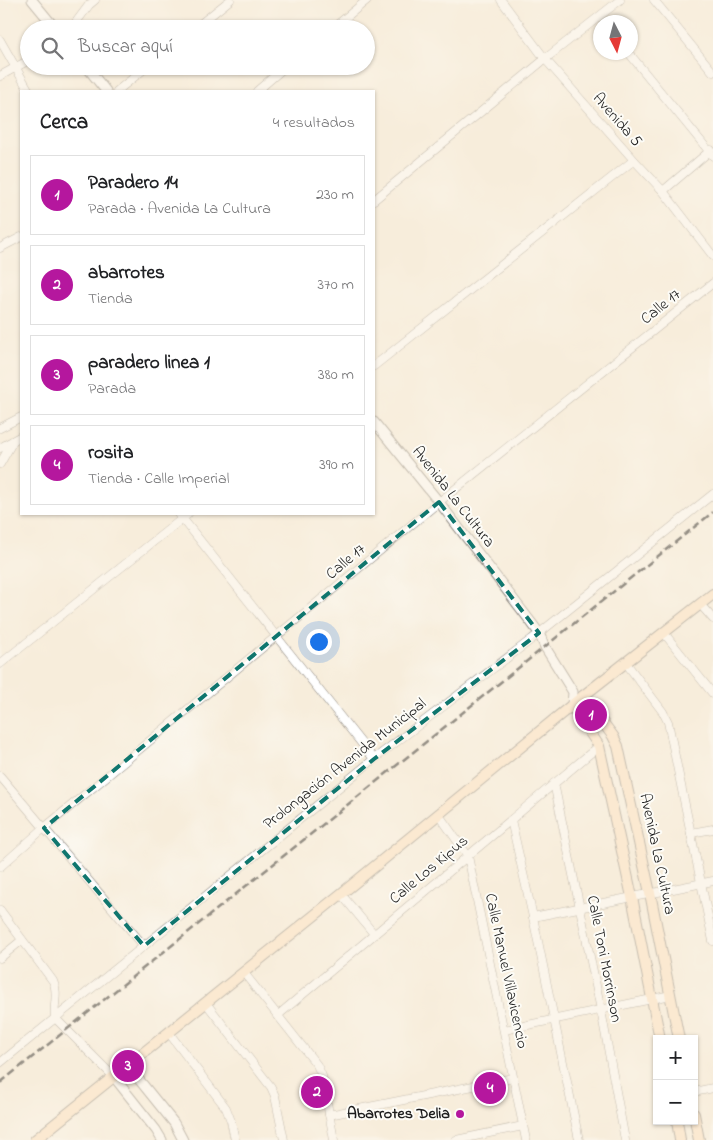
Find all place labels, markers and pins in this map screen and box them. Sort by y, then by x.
pin: 1 [575,696,607,734]
pin: 3 [112,1047,144,1085]
pin: 4 [474,1069,506,1107]
pin: 2 [301,1073,333,1111]
place label: Abarrotes Delia [347,1102,450,1126]
marker: Abarrotes Delia [454,1108,466,1120]

